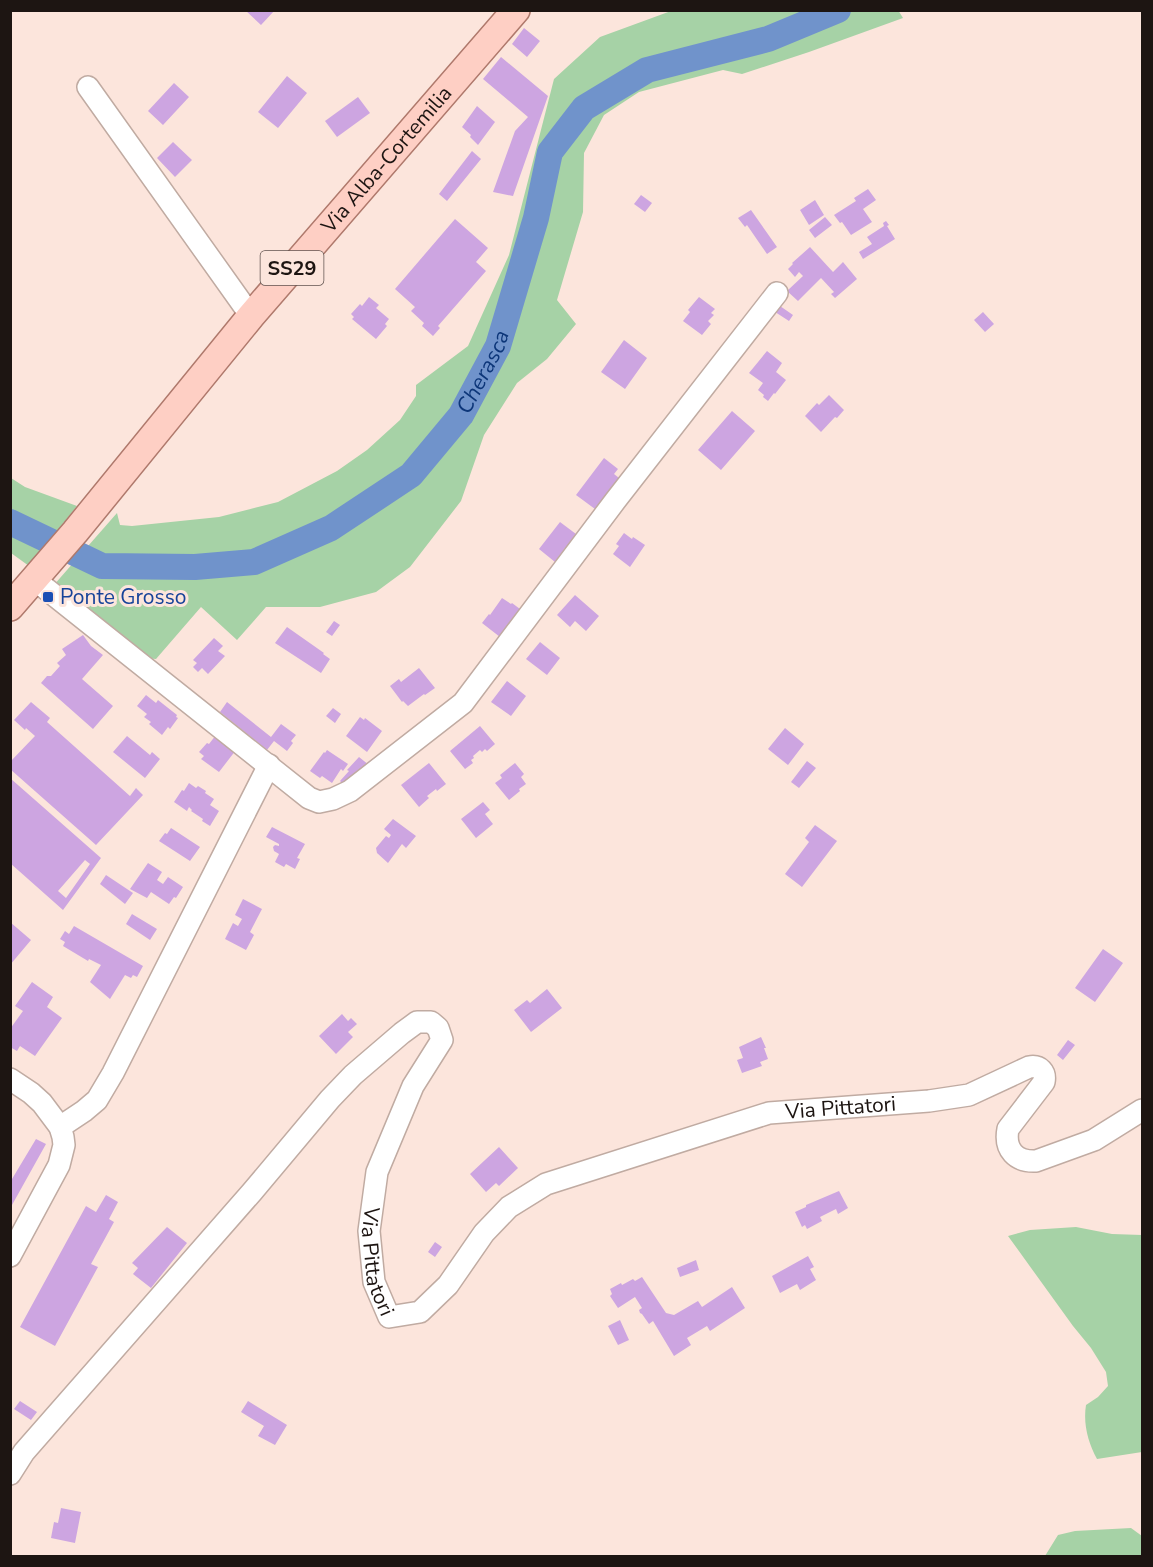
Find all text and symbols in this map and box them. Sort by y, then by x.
street label: Via Alba-Cortemilia [314,80,458,240]
road number: SS29 [260,251,324,285]
water label: Cherasca [449,327,517,419]
place label: Ponte Grosso [60,583,186,611]
marker: Ponte Grosso [41,590,55,604]
street label: Via Pittatori [783,1090,897,1126]
street label: Via Pittatori [355,1204,401,1320]

